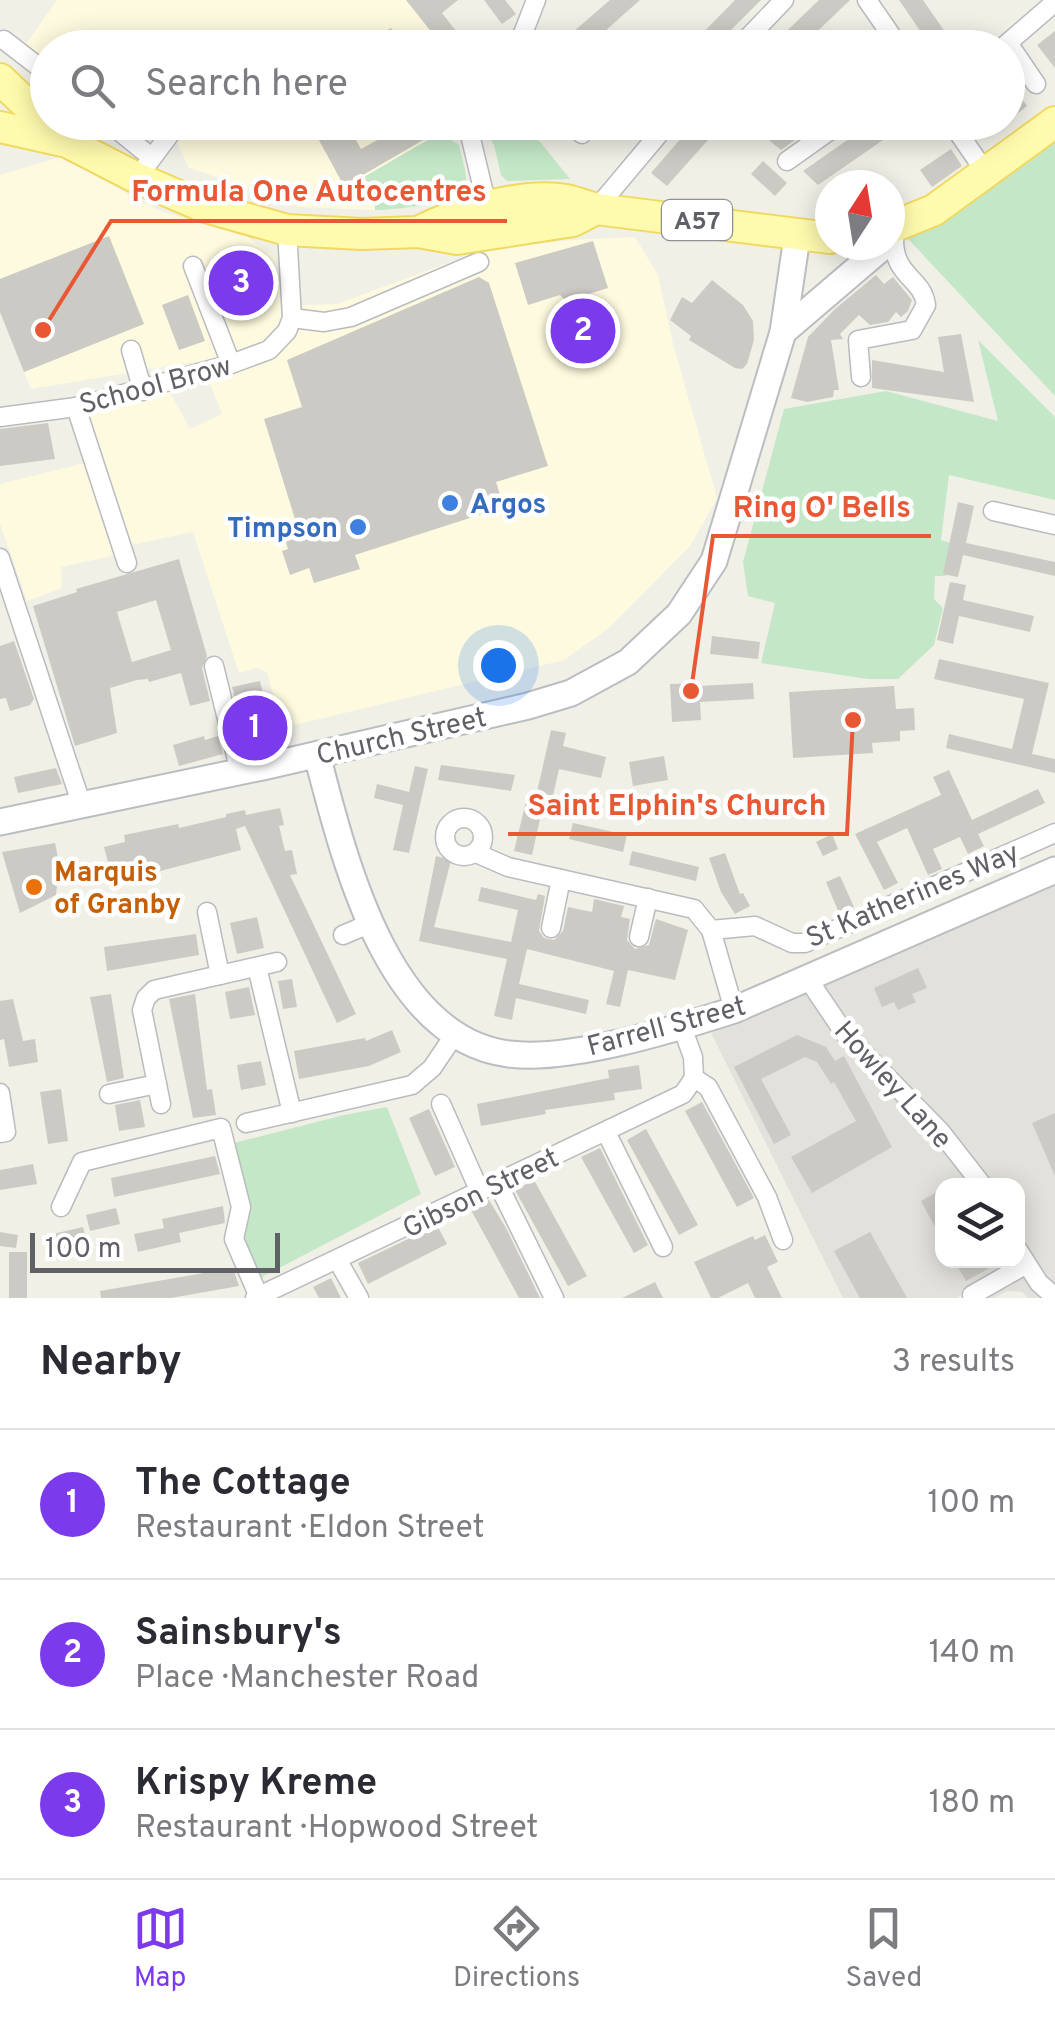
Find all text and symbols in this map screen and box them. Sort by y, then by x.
search box [30,30,1025,140]
icon: search [65,58,120,113]
text: Search here [145,61,348,110]
callout: Formula One Autocentres [111,161,507,221]
north arrow [815,170,905,260]
text: Formula One Autocentres [131,175,487,212]
road number: A57 [662,200,732,240]
pin: 3 [208,246,274,320]
pin: 2 [550,294,616,368]
street label: School Brow [76,349,236,424]
callout: Ring O' Bells [713,476,931,536]
place label: Argos [470,488,546,524]
text: Ring O' Bells [733,491,911,528]
marker: Argos [439,492,461,514]
place label: Timpson [227,512,338,548]
marker: Timpson [347,516,369,538]
your location [473,640,524,691]
pin: 1 [222,690,288,766]
street label: Church Street [313,701,490,775]
callout: Saint Elphin's Church [508,774,847,834]
text: Saint Elphin's Church [527,789,827,826]
street label: St Katherines Way [801,836,1025,958]
place label: Marquis of Granby [54,856,181,924]
marker: Marquis of Granby [23,876,45,898]
street label: Farrell Street [583,989,750,1066]
street label: Howley Lane [825,1014,959,1158]
street label: Gibson Street [397,1141,565,1248]
map controls [935,1178,1025,1268]
button: layers [935,1178,1025,1268]
scale bar [30,1228,280,1272]
text: 100 m [45,1232,121,1268]
text: Nearby [40,1337,182,1390]
text: 3 results [892,1343,1015,1383]
text: The Cottage [135,1460,351,1509]
text: 1 [66,1484,79,1524]
text: 100 m [928,1484,1015,1524]
text: Restaurant · Eldon Street [135,1509,485,1549]
text: Sainsbury's [135,1610,342,1659]
text: 2 [63,1634,82,1674]
text: 140 m [929,1634,1015,1674]
text: Place · Manchester Road [135,1659,479,1699]
text: Krispy Kreme [135,1760,377,1809]
text: 3 [63,1784,82,1824]
text: 180 m [929,1784,1015,1824]
text: Restaurant · Hopwood Street [135,1809,538,1849]
tab: Map [133,1901,188,1997]
tab: Directions [453,1901,580,1997]
tab: Saved [845,1901,922,1997]

